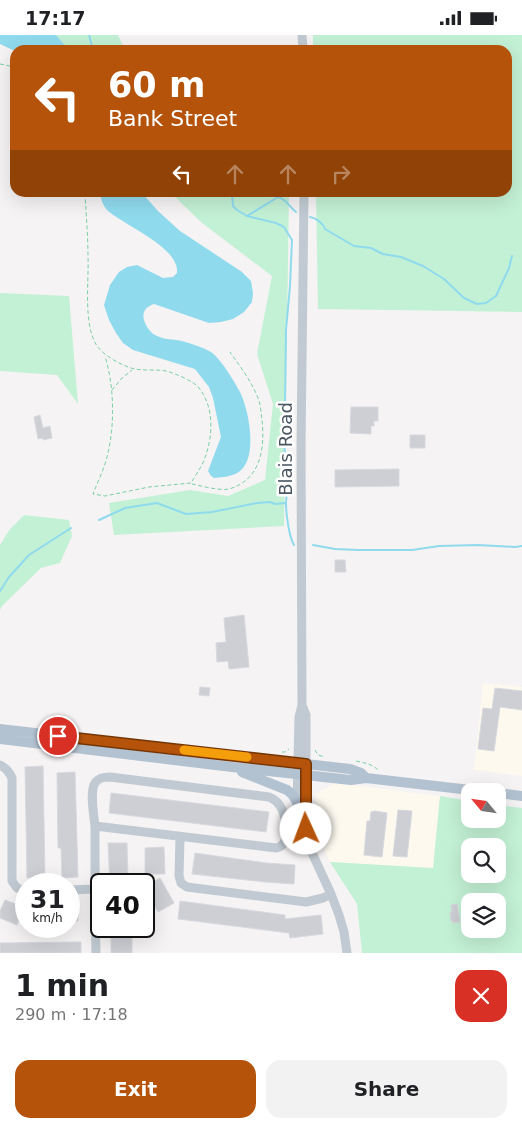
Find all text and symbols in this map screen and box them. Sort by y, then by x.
text: 17:17 [25,7,85,29]
icon: left [25,65,90,130]
text: 60 m [108,65,205,105]
text: Bank Street [108,106,237,131]
icon: left [168,160,196,188]
icon: ahead [221,160,249,188]
icon: ahead [274,160,302,188]
icon: right [327,160,355,188]
street label: Blais Road [275,402,296,496]
pin [37,715,79,757]
icon: arrive [44,722,72,750]
north arrow [461,783,506,827]
map controls [461,783,506,938]
position arrow [279,802,331,854]
button: search [461,838,506,883]
speed limit sign: 40 [90,873,155,938]
text: 31 [30,885,65,914]
button: layers [461,893,506,938]
text: km/h [32,911,63,925]
text: 1 min [15,968,109,1003]
button: close [455,970,507,1022]
text: 290 m · 17:18 [15,1005,128,1024]
button: Exit [15,1060,256,1118]
button: Share [266,1060,507,1118]

